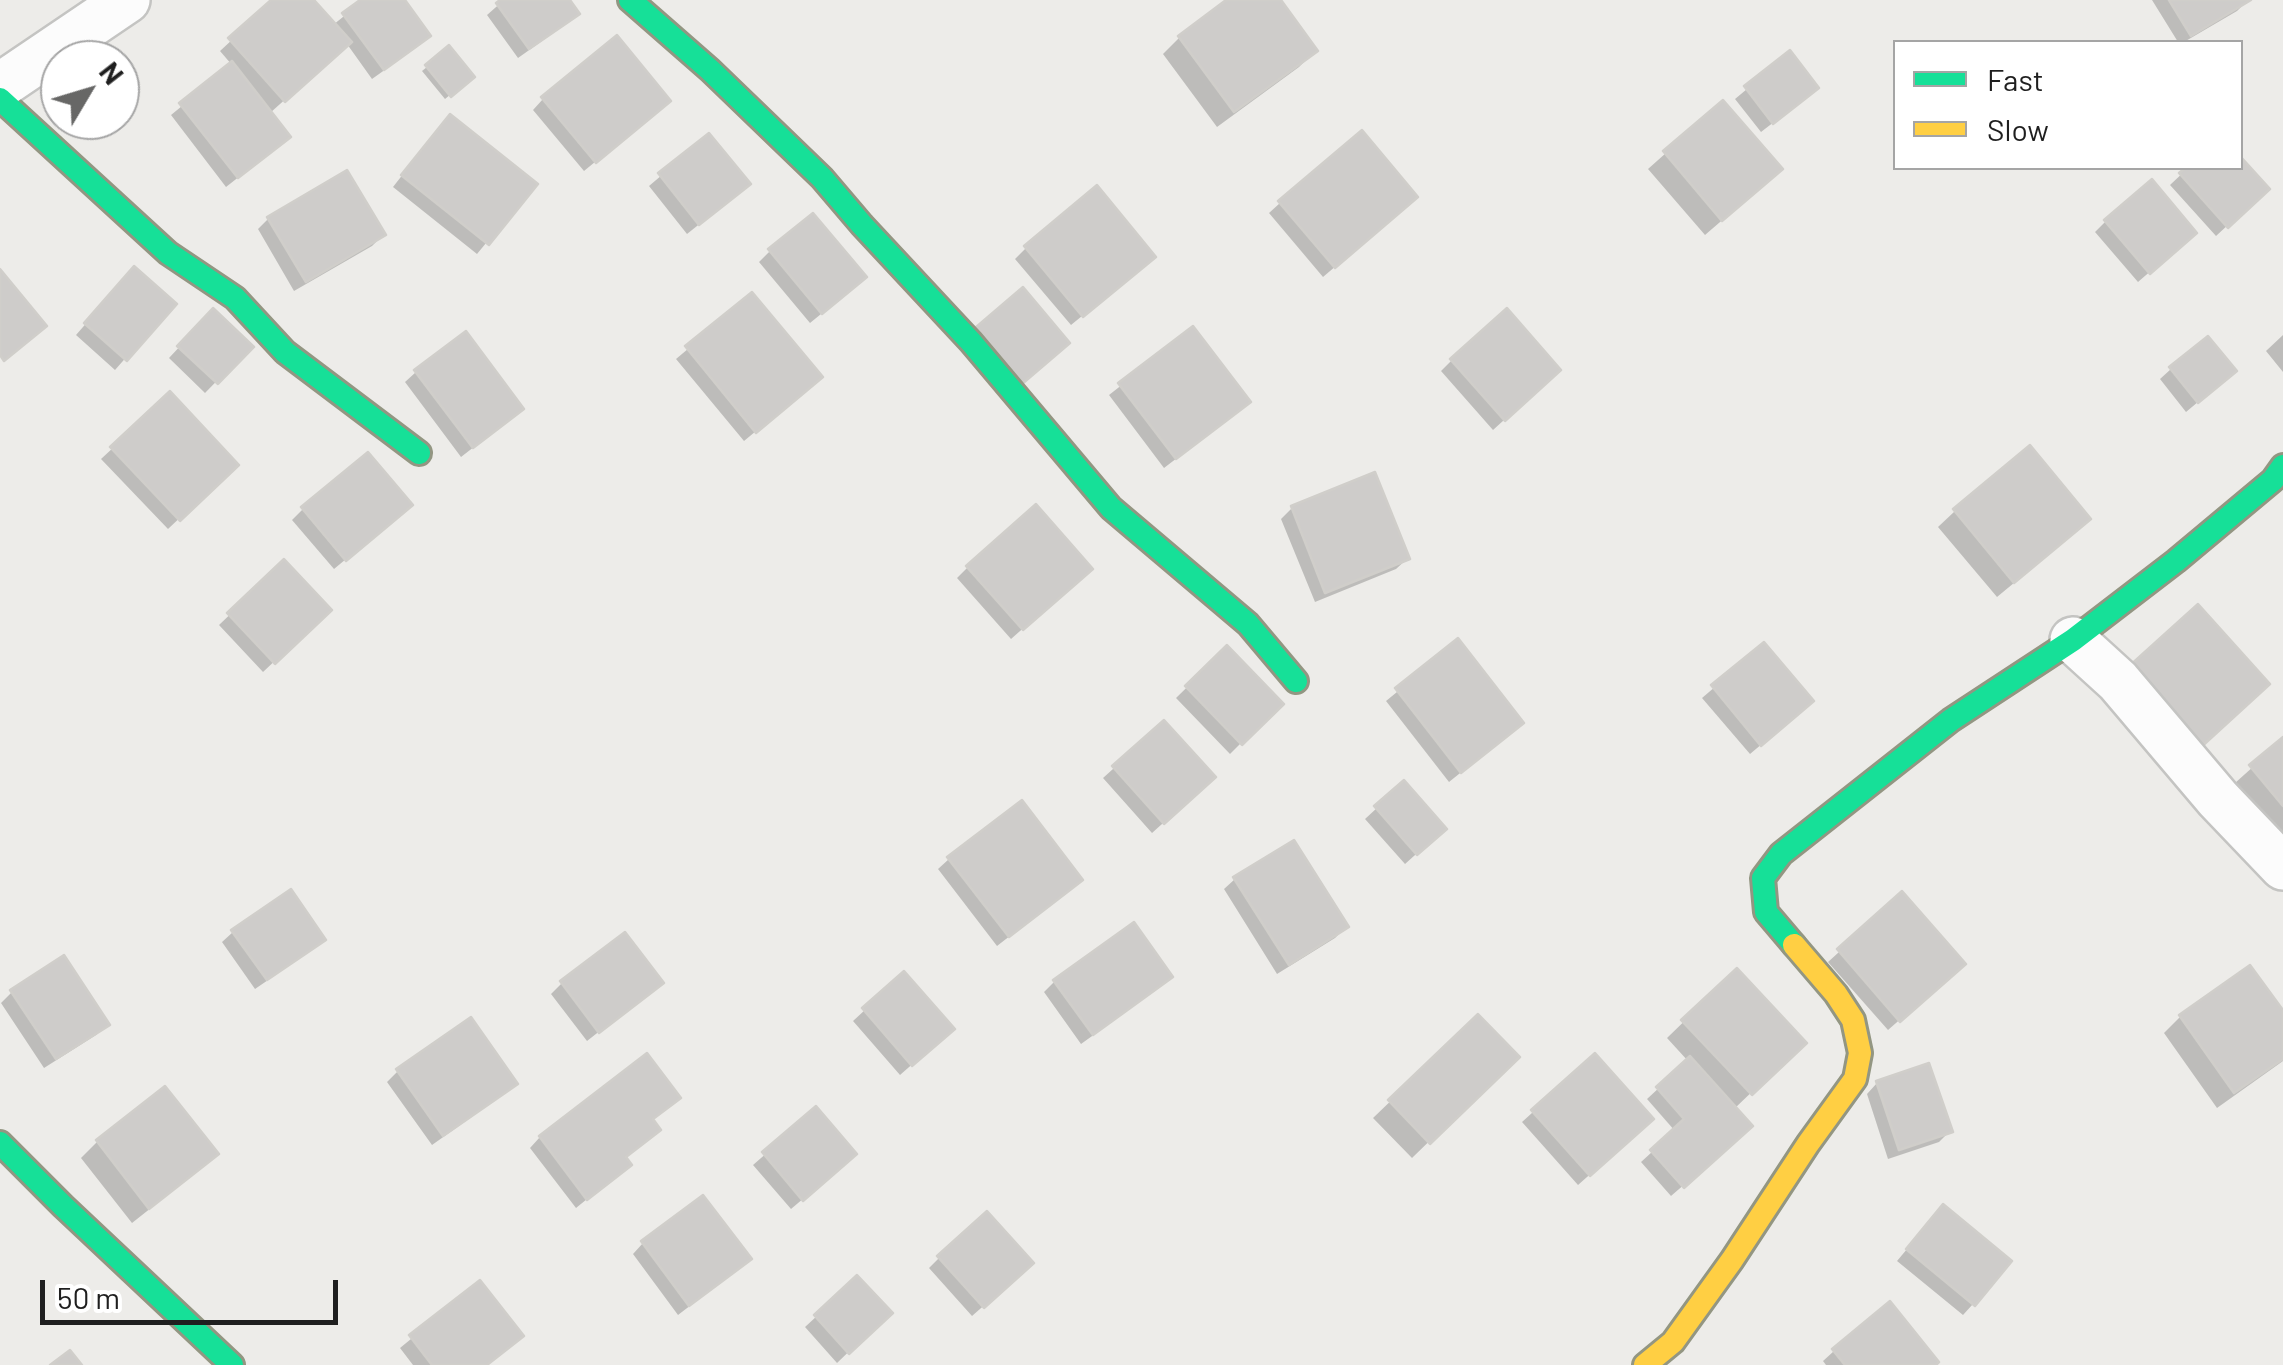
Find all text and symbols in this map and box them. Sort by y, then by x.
north arrow [40,40,140,140]
legend [1893,40,2243,170]
text: N [93,55,131,91]
text: Fast [1987,61,2044,97]
text: Slow [1987,111,2049,147]
scale bar [45,1260,342,1322]
text: 50 m [57,1279,120,1315]

